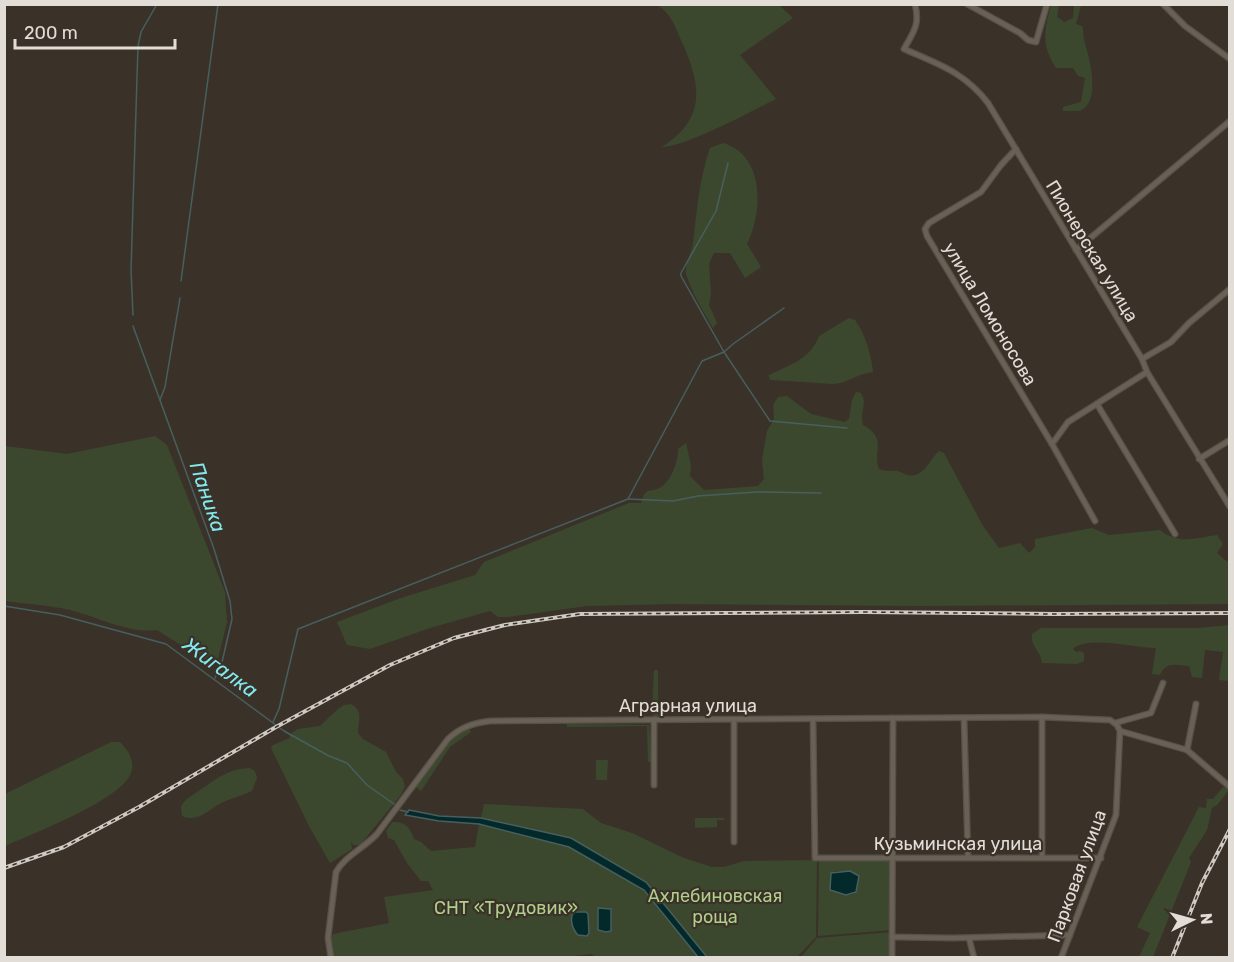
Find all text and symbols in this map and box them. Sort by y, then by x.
scale bar [15,12,176,50]
text: 200 m [24,22,78,44]
street label: Пионерская улица [1041,176,1143,326]
street label: улица Ломоносова [938,238,1042,390]
water label: Паника [185,459,231,535]
water label: Жигалка [178,632,263,702]
street label: Аграрная улица [619,695,757,717]
street label: Парковая улица [1043,807,1111,945]
street label: Кузьминская улица [874,833,1042,855]
park label: Ахлебиновская роща [648,885,782,928]
north arrow [1162,890,1222,950]
park label: СНТ «Трудовик» [434,897,578,919]
text: N [1196,912,1216,925]

